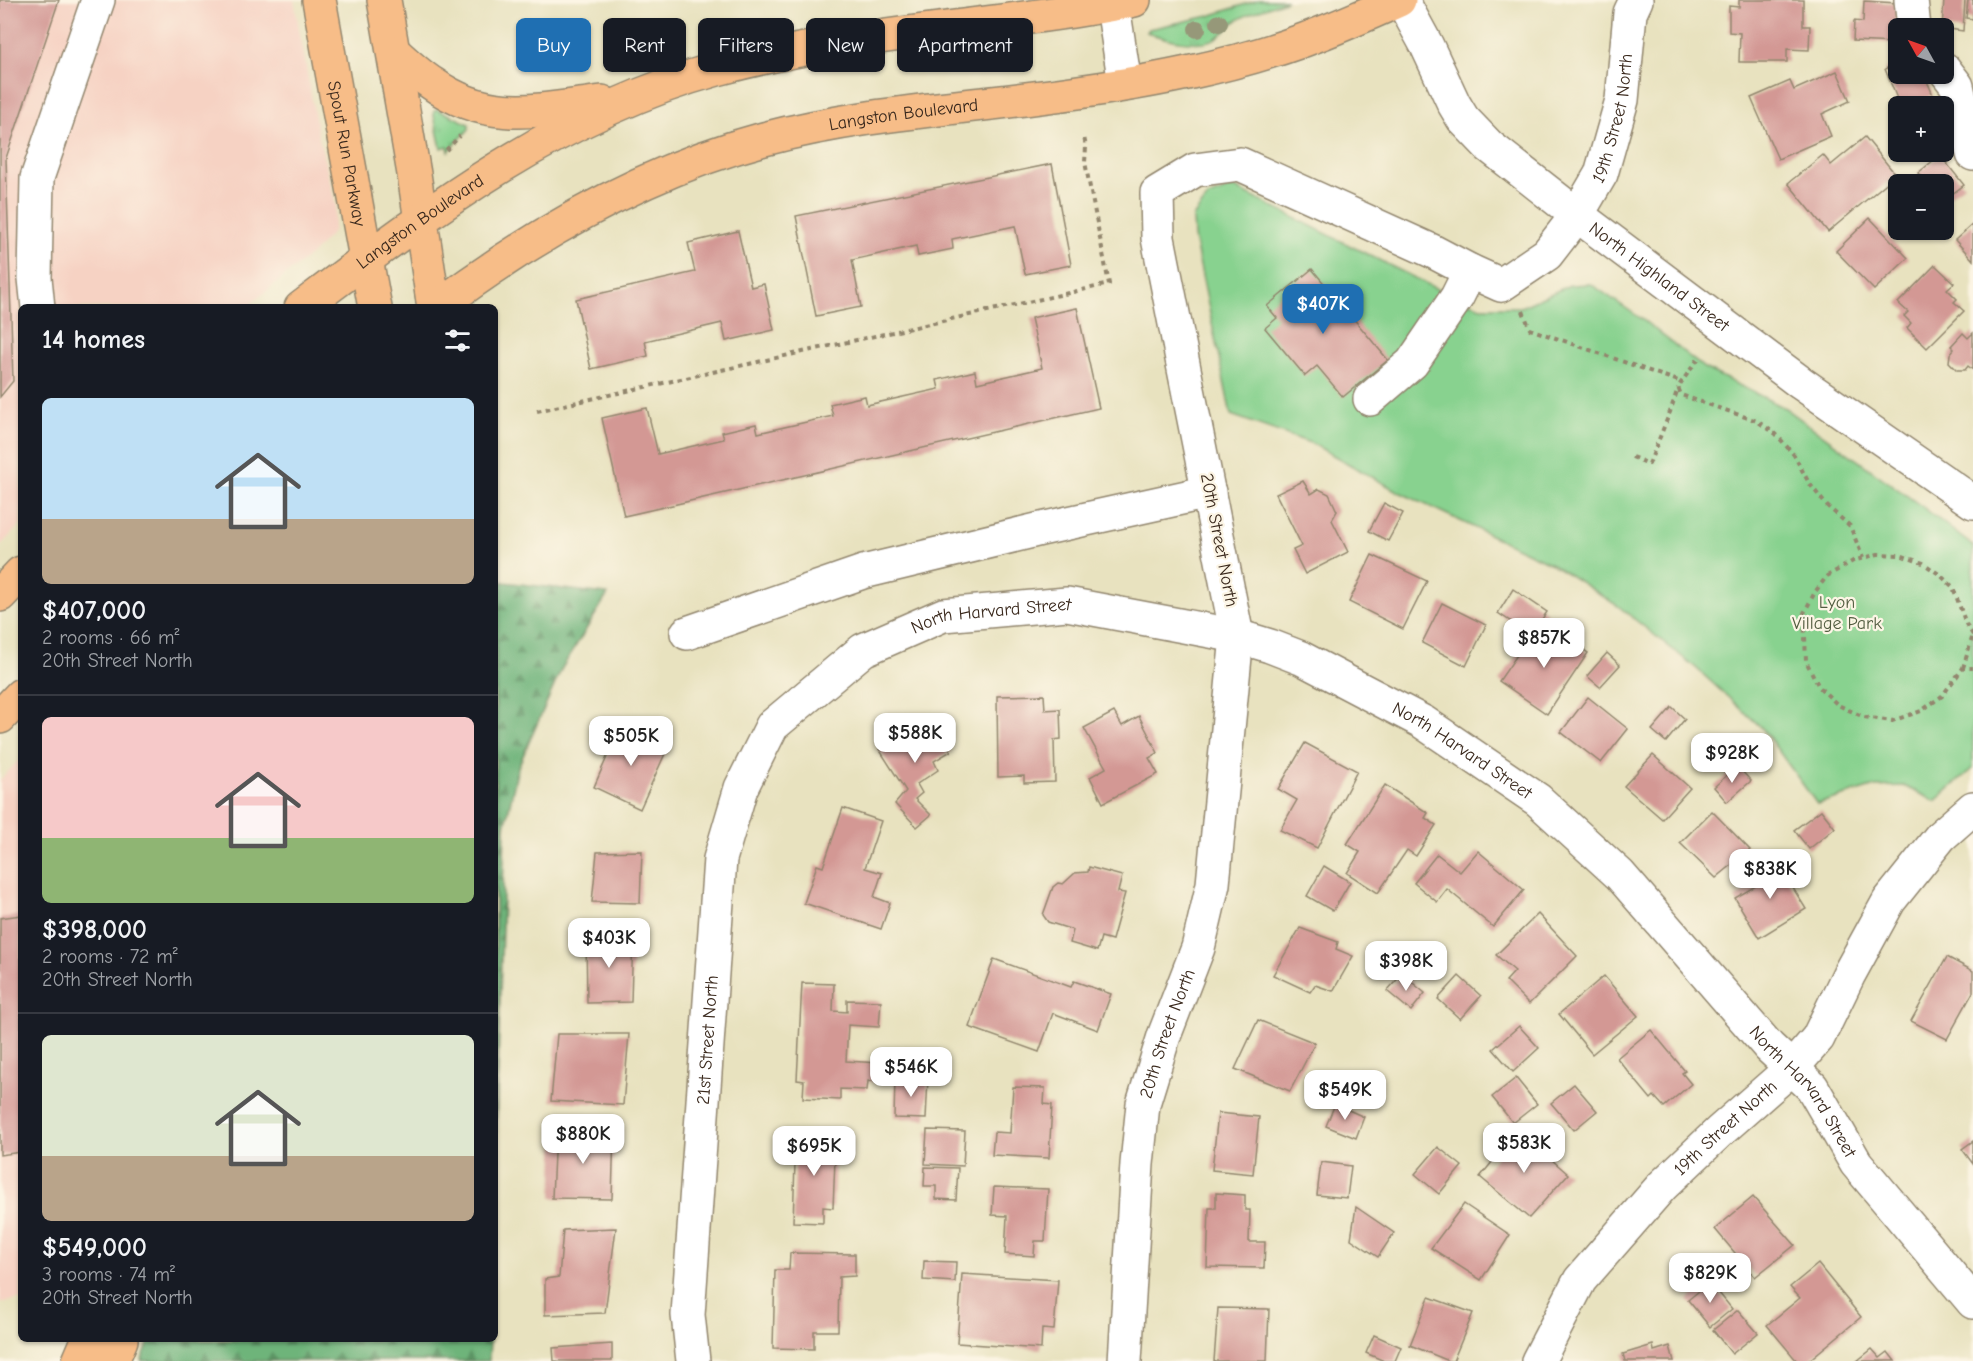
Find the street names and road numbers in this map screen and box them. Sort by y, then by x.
street label: 19th Street North [1588,53,1637,187]
street label: Spout Run Parkway [323,79,371,229]
street label: Langston Boulevard [827,94,979,135]
street label: Langston Boulevard [352,170,487,273]
street label: North Highland Street [1585,217,1734,337]
street label: 20th Street North [1196,471,1242,609]
street label: North Harvard Street [908,593,1074,638]
street label: North Harvard Street [1389,697,1537,804]
street label: 20th Street North [1135,966,1199,1101]
street label: 21st Street North [692,975,722,1105]
street label: North Harvard Street [1745,1022,1861,1162]
street label: 19th Street North [1669,1076,1781,1180]

